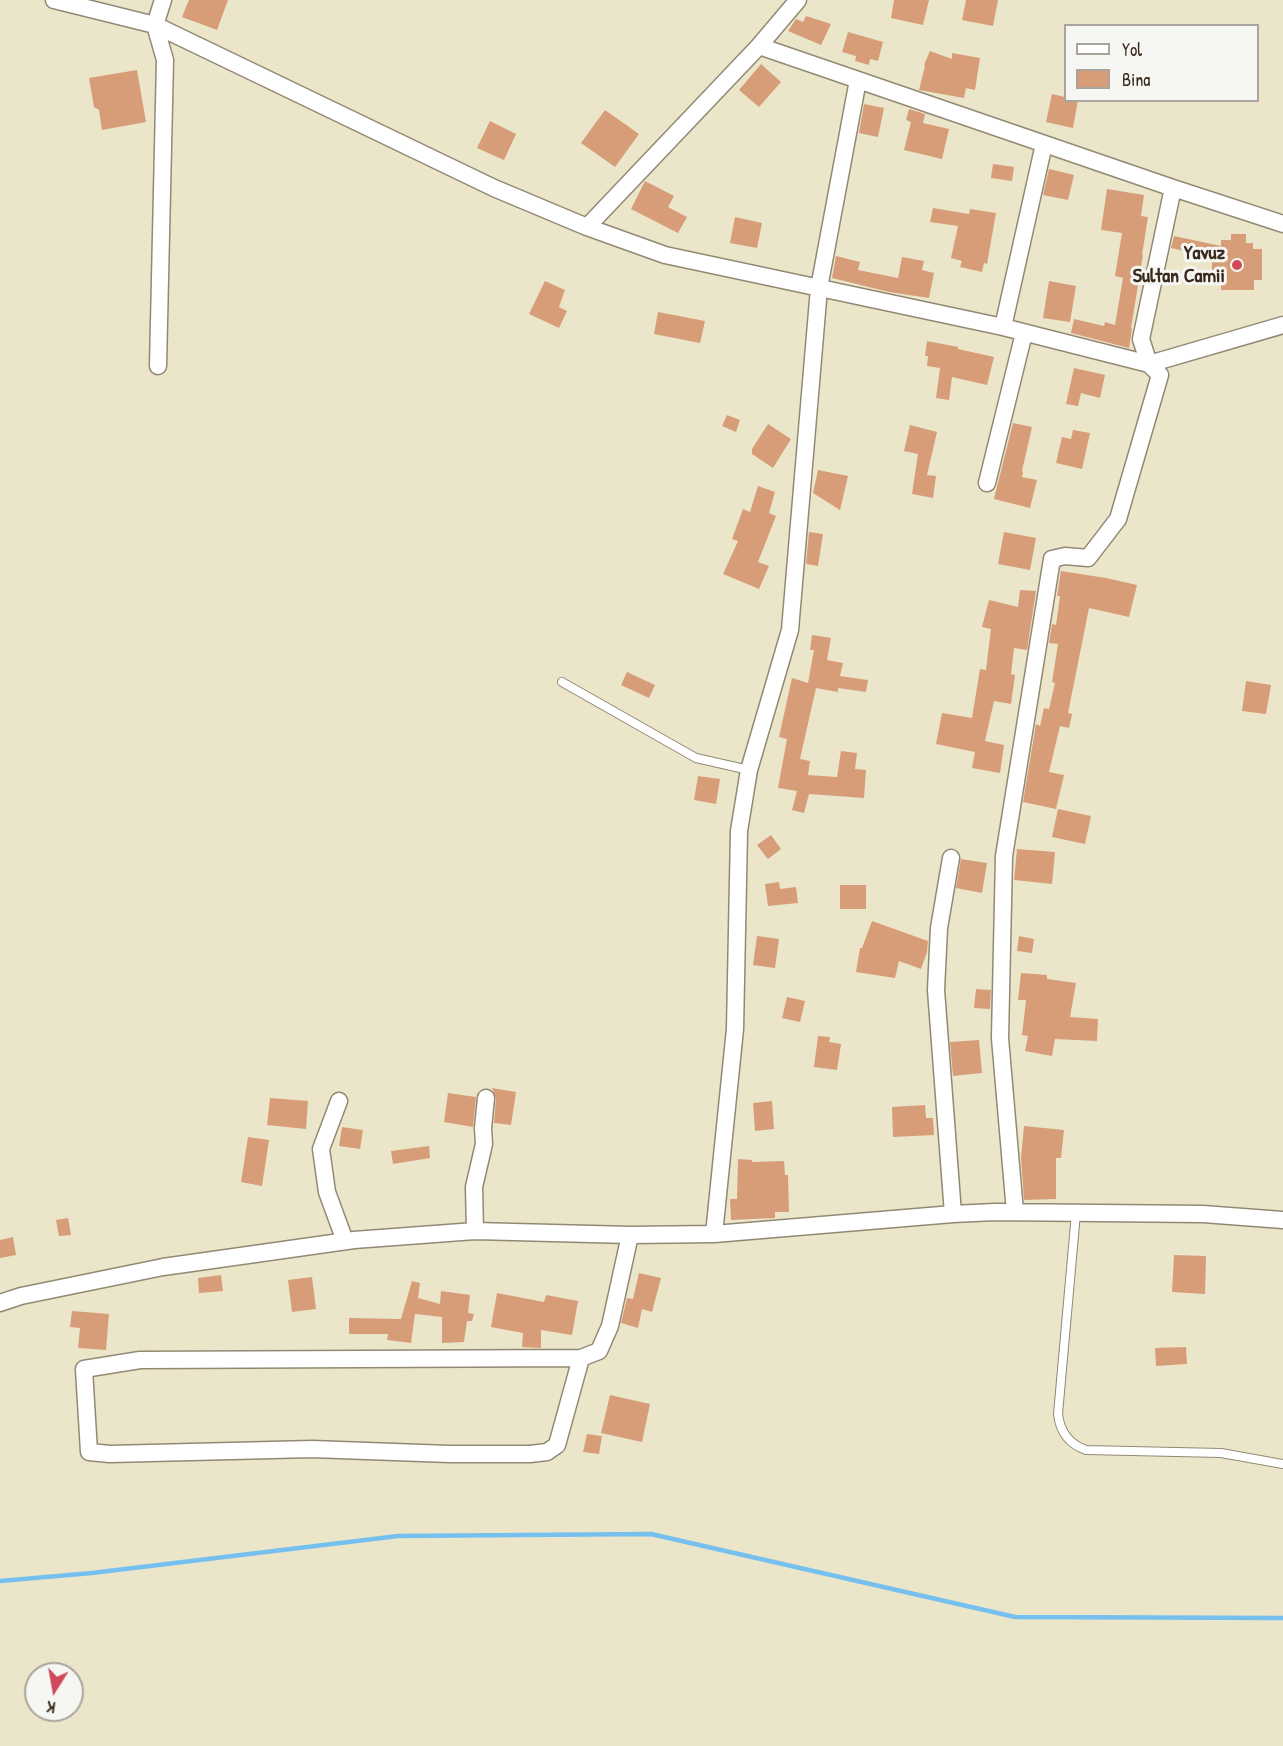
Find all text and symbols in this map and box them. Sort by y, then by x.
legend [1064,24,1259,102]
text: Yol [1122,37,1142,62]
text: Bina [1122,67,1150,92]
place label: Yavuz Sultan Camii [1133,242,1225,289]
marker: Yavuz Sultan Camii [1230,258,1244,272]
north arrow [24,1662,84,1722]
text: K [45,1696,57,1719]

